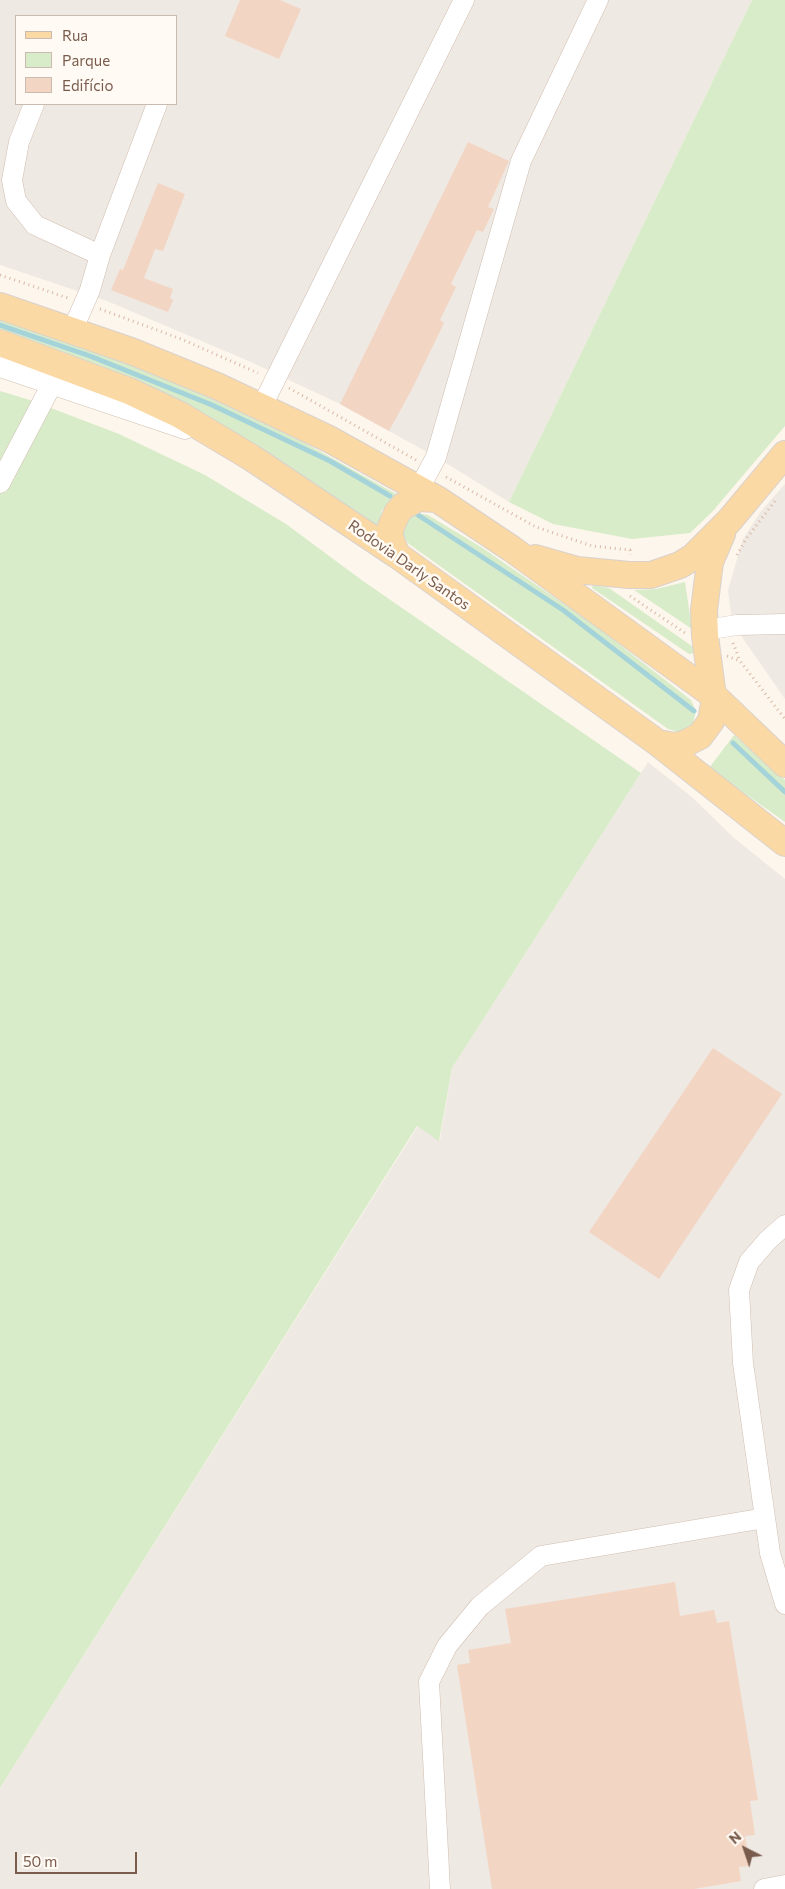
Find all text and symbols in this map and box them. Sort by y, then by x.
legend [15,15,178,105]
text: Rua [62,26,88,44]
text: Parque [62,51,110,69]
text: Edifício [62,76,113,94]
street label: Rodovia Darly Santos [345,516,473,614]
north arrow [720,1824,770,1874]
text: N [725,1827,744,1847]
scale bar [18,1842,140,1874]
text: 50 m [23,1852,57,1870]

